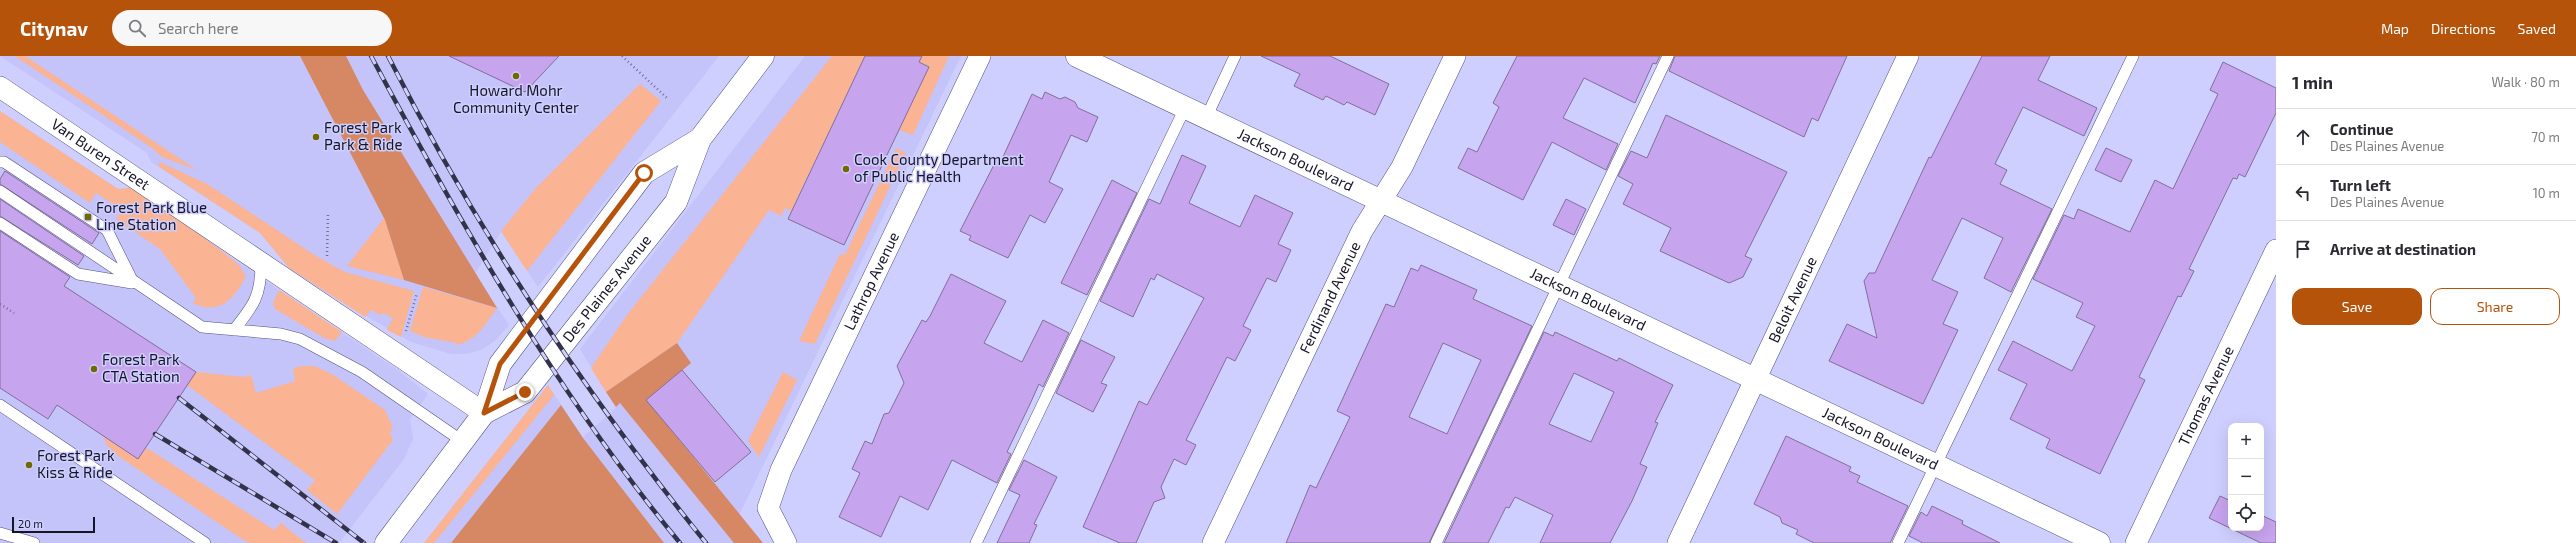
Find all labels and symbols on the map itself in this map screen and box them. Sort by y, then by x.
marker: Howard Mohr Community Center [511,71,521,81]
place label: Howard Mohr Community Center [453,81,579,116]
street label: Van Buren Street [48,114,154,193]
place label: Forest Park Park & Ride [324,118,402,153]
street label: Jackson Boulevard [1235,124,1357,194]
marker: Forest Park Park & Ride [311,132,321,142]
place label: Cook County Department of Public Health [854,150,1024,185]
route start [635,164,653,182]
marker: Cook County Department of Public Health [841,164,851,174]
place label: Forest Park Blue Line Station [96,198,207,233]
marker: Forest Park Blue Line Station [83,212,93,222]
street label: Lathrop Avenue [840,229,902,333]
street label: Des Plaines Avenue [558,231,654,345]
street label: Ferdinand Avenue [1295,238,1364,356]
street label: Beloit Avenue [1764,253,1820,345]
street label: Jackson Boulevard [1528,263,1649,334]
street label: Thomas Avenue [2174,343,2237,448]
place label: Forest Park CTA Station [102,350,180,385]
marker: Forest Park CTA Station [89,364,99,374]
route end [516,383,534,401]
street label: Jackson Boulevard [1820,403,1942,473]
place label: Forest Park Kiss & Ride [37,446,115,481]
marker: Forest Park Kiss & Ride [24,460,34,470]
scale bar [12,515,95,534]

